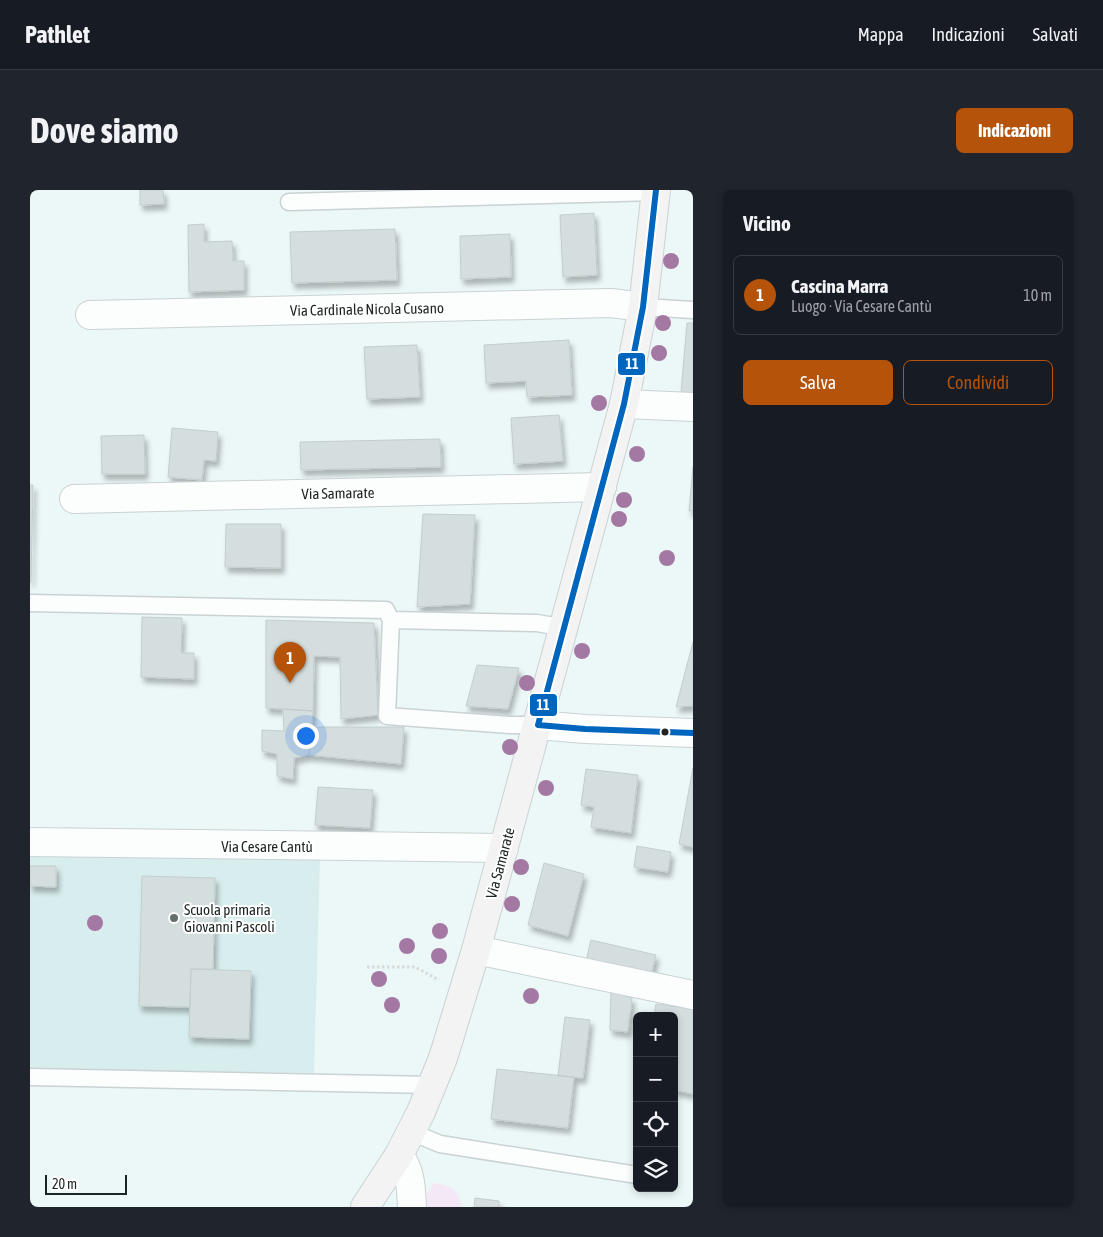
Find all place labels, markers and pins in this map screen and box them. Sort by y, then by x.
pin: 1 [274,642,306,683]
unlabelled marker [660,727,670,737]
place label: Scuola primaria Giovanni Pascoli [184,901,275,935]
marker: Scuola primaria Giovanni Pascoli [168,912,180,924]

